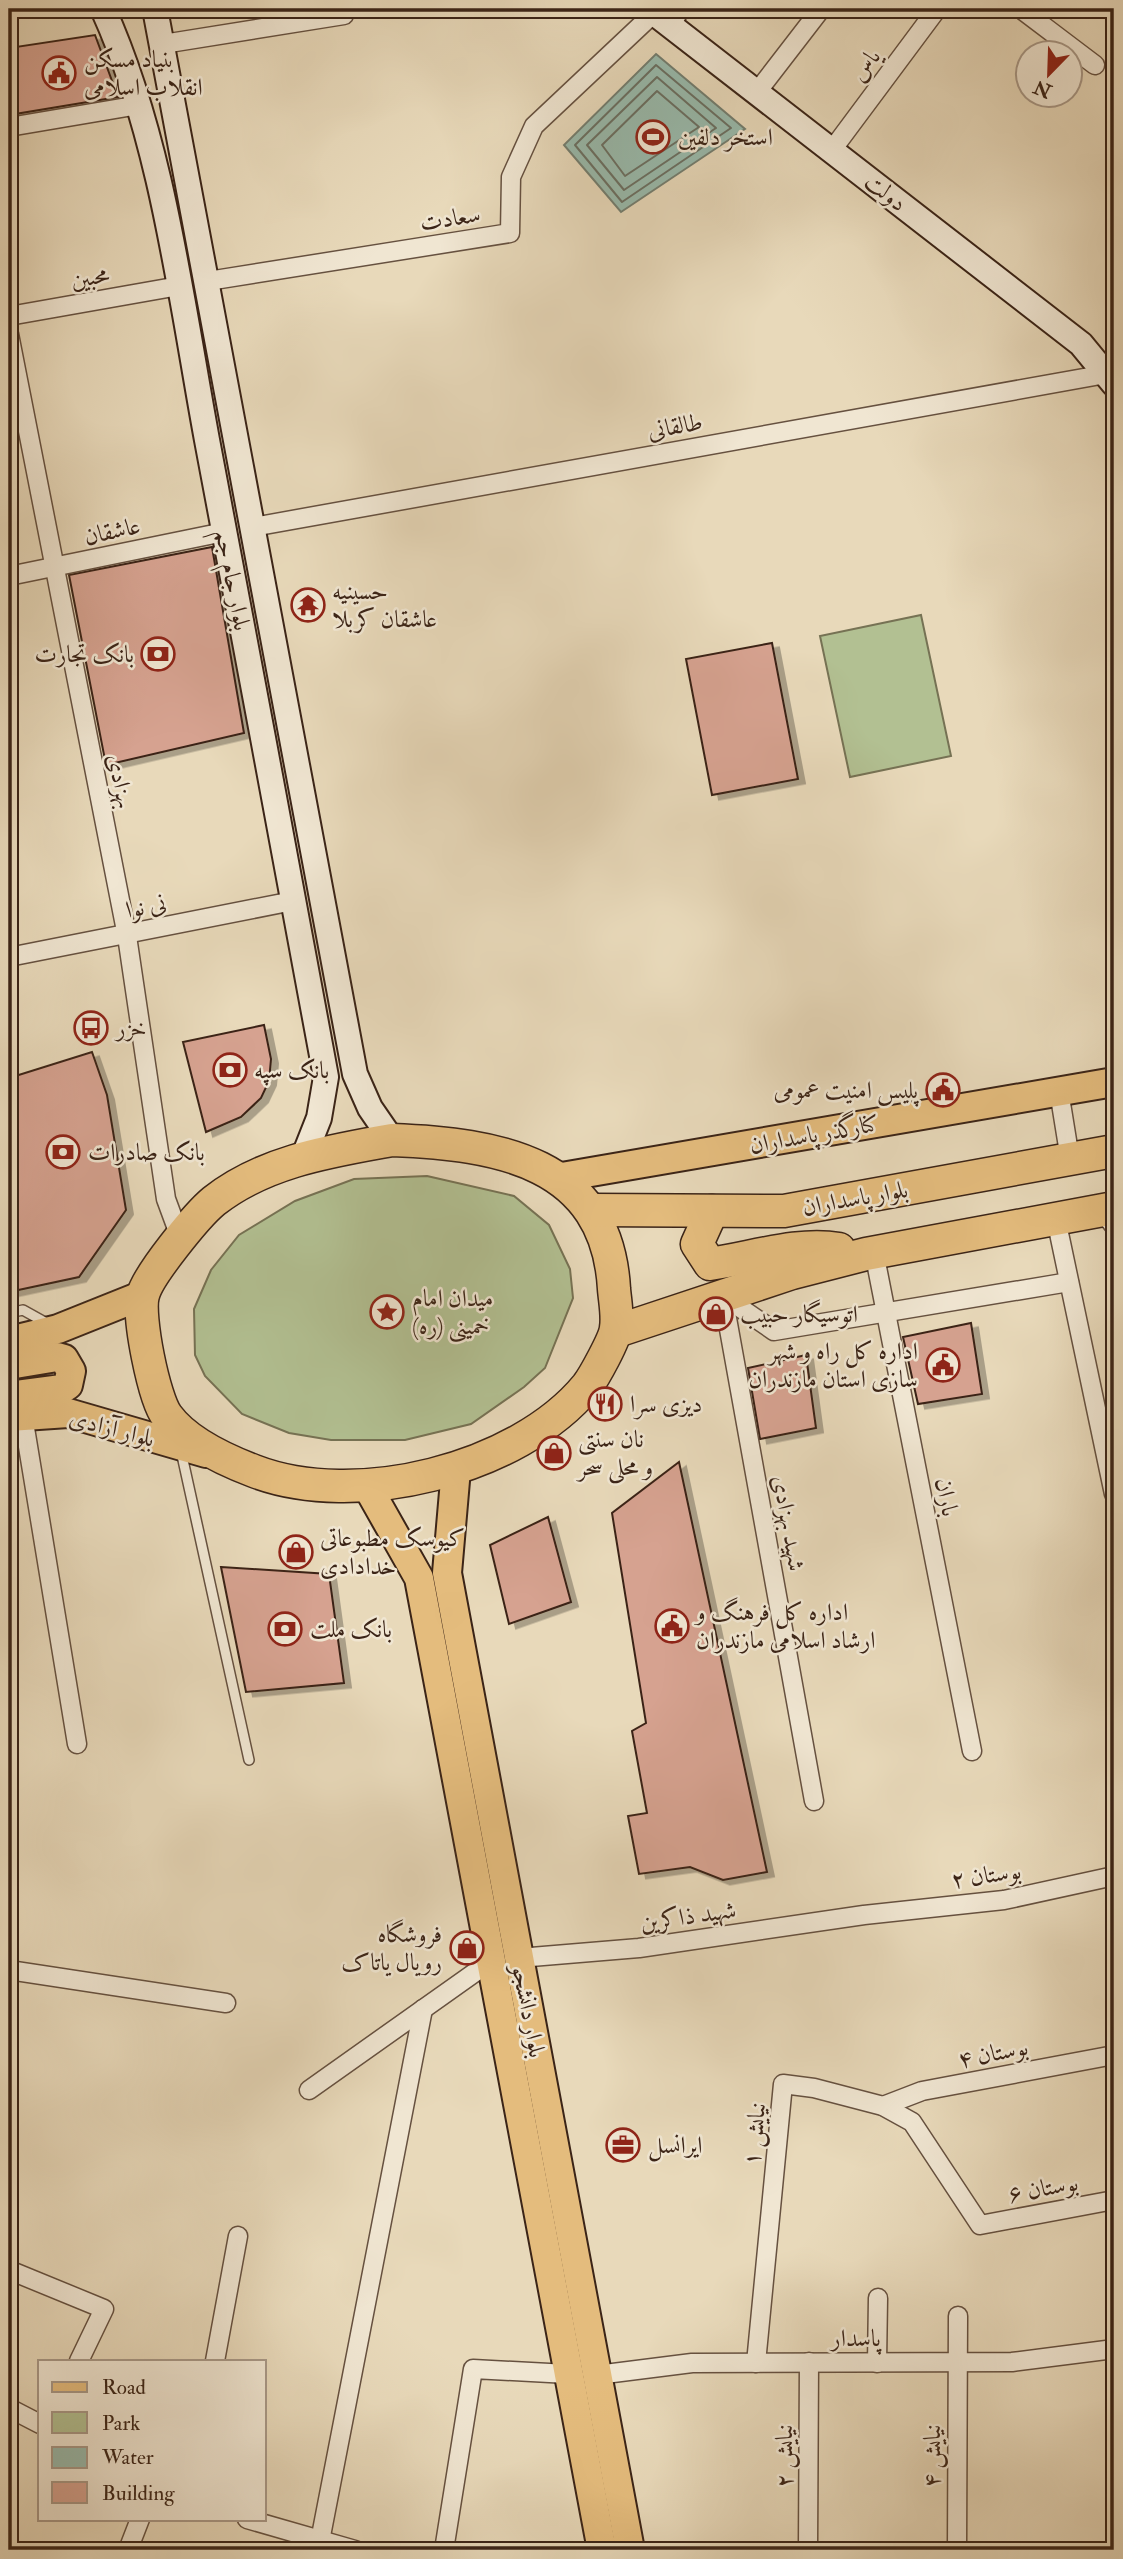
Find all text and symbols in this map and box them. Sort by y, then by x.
north arrow [1014,38,1084,108]
street label: یاس [843,41,889,88]
place label: بنیاد مسکن انقلاب اسلامی [84,44,203,103]
public building icon: بنیاد مسکن انقلاب اسلامی [40,54,78,92]
text: N [1029,74,1056,103]
sports icon: استخر دلفین [634,118,672,156]
place label: استخر دلفین [678,122,773,153]
street label: دولت [858,166,913,219]
street label: سعادت [418,198,483,239]
street label: محبین [68,259,112,296]
street label: طالقانی [645,406,705,447]
street label: عاشقان [81,510,143,553]
street label: بلوار جام جم [202,527,257,634]
place label: حسینیه عاشقان کربلا [332,576,437,635]
temple icon: حسینیه عاشقان کربلا [289,586,327,624]
bank icon: بانک تجارت [139,635,177,673]
place label: بانک تجارت [34,639,134,670]
street label: بهزادی [100,751,141,811]
street label: نی نوا [123,887,169,926]
bus stop icon: خزر [72,1009,110,1047]
place label: خزر [114,1013,147,1044]
bank icon: بانک سپه [211,1051,249,1089]
place label: بانک سپه [254,1055,329,1086]
public building icon: پلیس امنیت عمومی [924,1071,962,1109]
place label: پلیس امنیت عمومی [773,1075,919,1107]
street label: کنارگذر پاسداران [747,1106,881,1162]
bank icon: بانک صادرات [44,1133,82,1171]
place label: بانک صادرات [88,1137,205,1168]
street label: بلوار پاسداران [800,1174,911,1224]
place label: میدان امام خمینی (ره) [412,1283,493,1343]
place icon: میدان امام خمینی (ره) [368,1293,406,1331]
shop icon: اتوسیگار حبیب [697,1295,735,1333]
place label: اتوسیگار حبیب [740,1299,858,1330]
place label: اداره کل راه و شهر سازی استان مازندران [748,1336,918,1395]
public building icon: اداره کل راه و شهر سازی استان مازندران [924,1346,962,1384]
restaurant icon: دیزی سرا [586,1385,624,1423]
place label: دیزی سرا [630,1389,702,1420]
street label: بلوار آزادی [66,1402,158,1455]
place label: نان سنتی و محلی سحر [575,1424,653,1484]
shop icon: نان سنتی و محلی سحر [535,1434,573,1472]
street label: شهید بهزادی [765,1473,812,1573]
street label: باران [928,1475,965,1519]
place label: کیوسک مطبوعاتی خدادادی [320,1523,465,1582]
shop icon: کیوسک مطبوعاتی خدادادی [277,1533,315,1571]
place label: اداره کل فرهنگ و ارشاد اسلامی مازندران [693,1597,875,1656]
public building icon: اداره کل فرهنگ و ارشاد اسلامی مازندران [653,1607,691,1645]
bank icon: بانک ملت [266,1610,304,1648]
place label: بانک ملت [310,1614,392,1645]
street label: بوستان ۲ [949,1855,1023,1896]
street label: شهید ذاکرین [638,1894,738,1939]
place label: فروشگاه رویال یاتاک [341,1919,442,1978]
shop icon: فروشگاه رویال یاتاک [448,1929,486,1967]
street label: بلوار دانشجو [504,1960,553,2060]
street label: بوستان ۴ [955,2032,1031,2075]
street label: نیایش ۱ [736,2101,773,2167]
office icon: ایرانسل [604,2126,642,2164]
place label: ایرانسل [648,2130,702,2162]
street label: بوستان ۶ [1006,2167,1081,2210]
street label: پاسدار [829,2323,882,2355]
legend [38,2360,266,2520]
text: Road [102,2374,147,2401]
text: Park [102,2410,140,2437]
street label: نیایش ۲ [769,2424,800,2488]
street label: نیایش ۴ [917,2424,948,2488]
text: Water [101,2444,154,2471]
text: Building [102,2480,175,2507]

